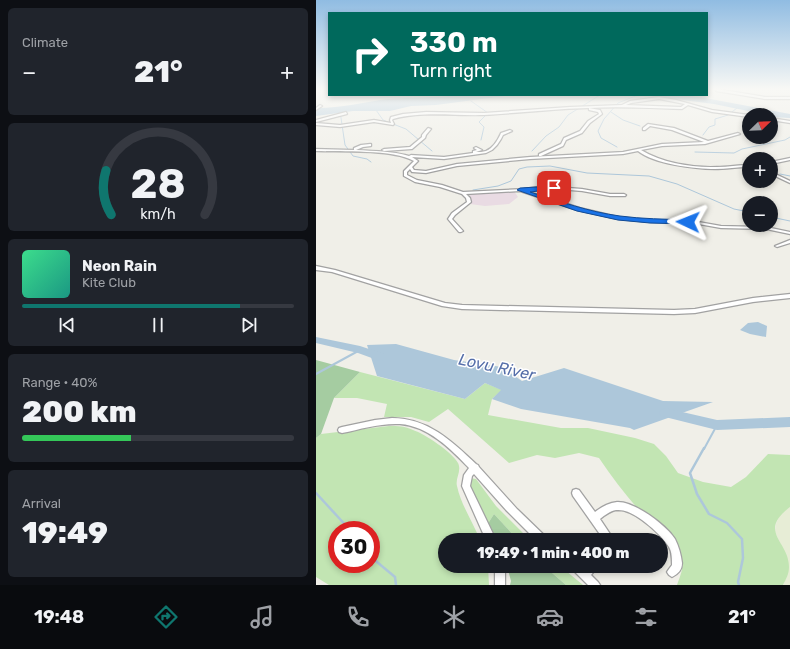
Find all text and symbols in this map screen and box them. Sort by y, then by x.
text: 330 m [410,26,498,59]
icon: right [344,28,396,80]
text: Climate [22,35,68,50]
text: 21° [134,54,183,90]
text: − [22,59,36,86]
text: + [280,59,294,86]
text: Turn right [410,60,492,82]
north arrow [742,108,778,144]
map controls [742,108,778,232]
button: + [742,152,778,188]
text: 28 [130,159,186,208]
pin [537,171,571,205]
icon: arrive [543,177,565,199]
button: − [742,196,778,232]
position arrow [667,201,709,243]
text: km/h [140,206,176,223]
text: Neon Rain [82,257,157,275]
text: Kite Club [82,275,136,290]
icon: previous [56,314,78,336]
icon: pause [147,314,169,336]
icon: next [238,314,260,336]
water label: Lovu River [457,350,538,385]
text: Range · 40% [22,375,98,390]
text: 200 km [22,394,136,430]
text: Arrival [22,496,61,511]
text: 19:49 [22,515,108,551]
speed limit sign: 30 [328,521,380,573]
text: 19:49 · 1 min · 400 m [477,544,629,562]
icon: directions [152,603,180,631]
icon: music [248,603,276,631]
icon: phone [344,603,372,631]
icon: climate [440,603,468,631]
icon: car [536,603,564,631]
icon: filters [632,603,660,631]
text: 19:48 [34,606,84,628]
text: 21° [728,606,756,628]

